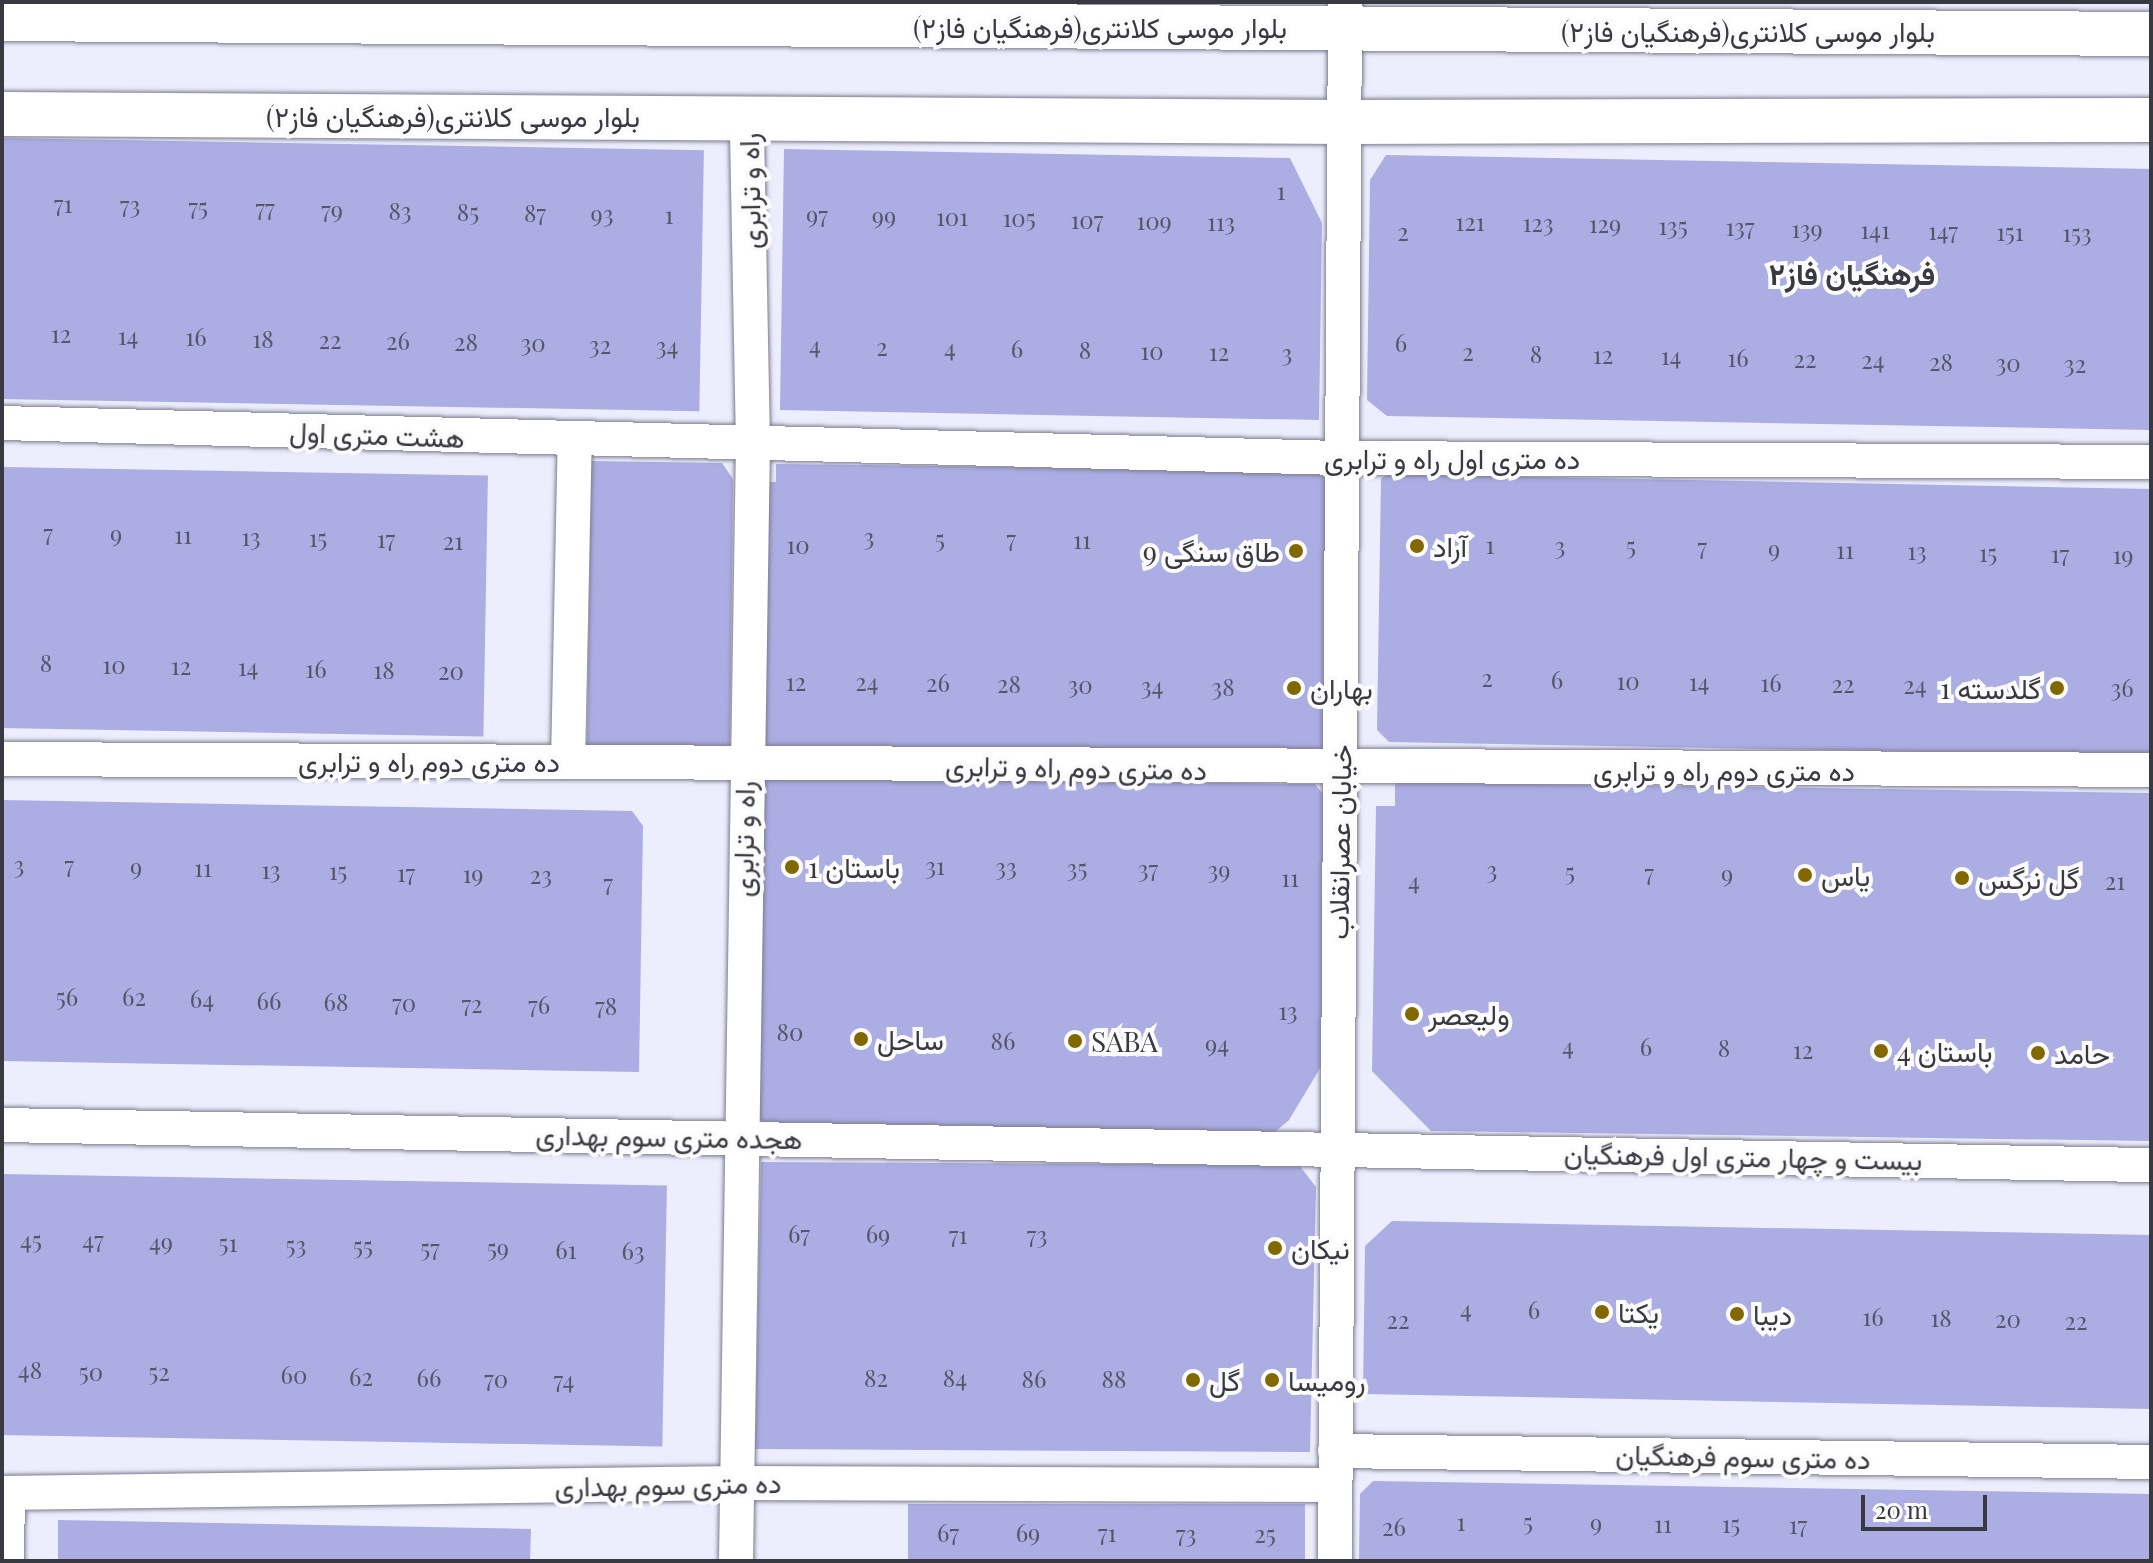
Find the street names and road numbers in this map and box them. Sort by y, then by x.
street label: بلوار موسی کلانتری(فرهنگیان فاز۲) [913,10,1287,44]
street label: بلوار موسی کلانتری(فرهنگیان فاز۲) [1561,14,1935,48]
street label: بلوار موسی کلانتری(فرهنگیان فاز۲) [266,99,640,133]
street label: راه و ترابری [731,133,767,249]
street label: هشت متری اول [289,414,465,454]
street label: ده متری اول راه و ترابری [1324,441,1580,475]
street label: ده متری دوم راه و ترابری [298,744,560,778]
street label: خیابان عصرانقلاب [1321,744,1357,940]
street label: ده متری دوم راه و ترابری [945,748,1207,786]
street label: ده متری دوم راه و ترابری [1593,753,1855,787]
street label: راه و ترابری [725,781,761,897]
street label: هجده متری سوم بهداری [535,1117,803,1155]
street label: بیست و چهار متری اول فرهنگیان [1564,1136,1922,1176]
street label: ده متری سوم فرهنگیان [1615,1437,1871,1475]
street label: ده متری سوم بهداری [554,1465,782,1503]

